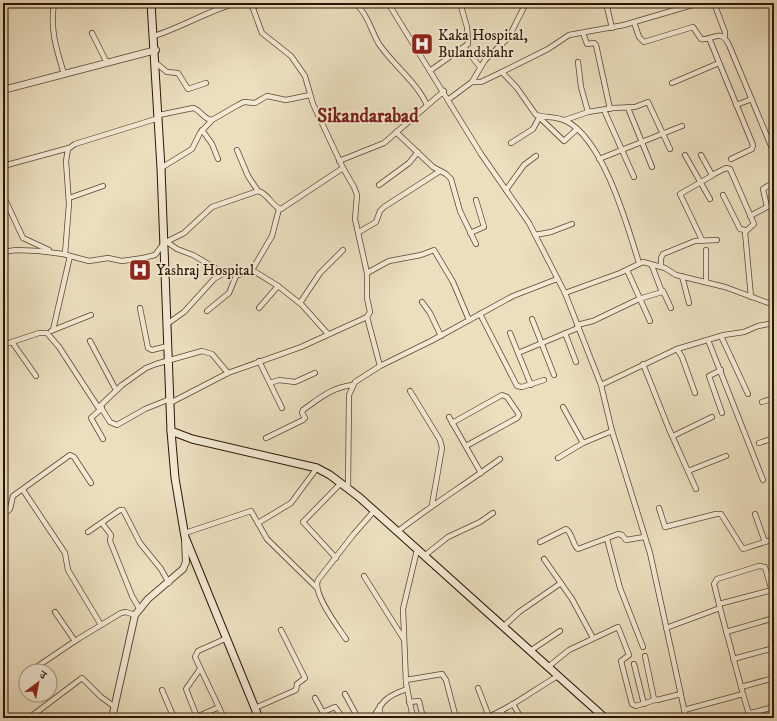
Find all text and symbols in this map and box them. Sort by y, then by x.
place label: Kaka Hospital, Bulandshahr [438,26,528,62]
hospital icon: Kaka Hospital, Bulandshahr [409,31,435,57]
district label: Sikandarabad [317,105,419,128]
hospital icon: Yashraj Hospital [127,257,153,283]
place label: Yashraj Hospital [156,261,255,280]
north arrow [18,663,58,703]
text: उ [36,667,50,684]

